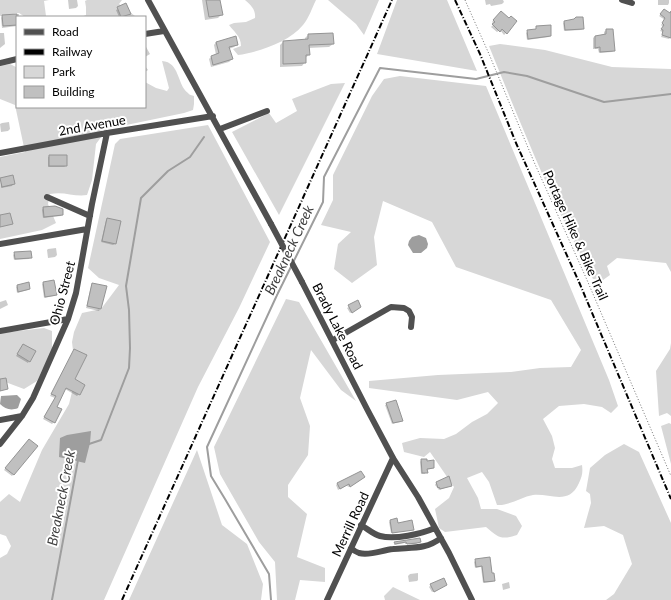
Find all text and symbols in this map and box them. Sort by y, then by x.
legend [16,16,146,108]
text: Road [52,24,79,39]
text: Railway [52,44,93,59]
text: Park [52,64,76,79]
text: Building [52,84,95,99]
street label: 2nd Avenue [57,111,127,139]
street label: Portage Hike & Bike Trail [540,168,612,302]
water label: Breakneck Creek [260,202,317,297]
street label: Ohio Street [46,259,78,327]
street label: Brady Lake Road [309,280,367,372]
water label: Breakneck Creek [43,448,78,547]
street label: Merrill Road [328,489,372,559]

